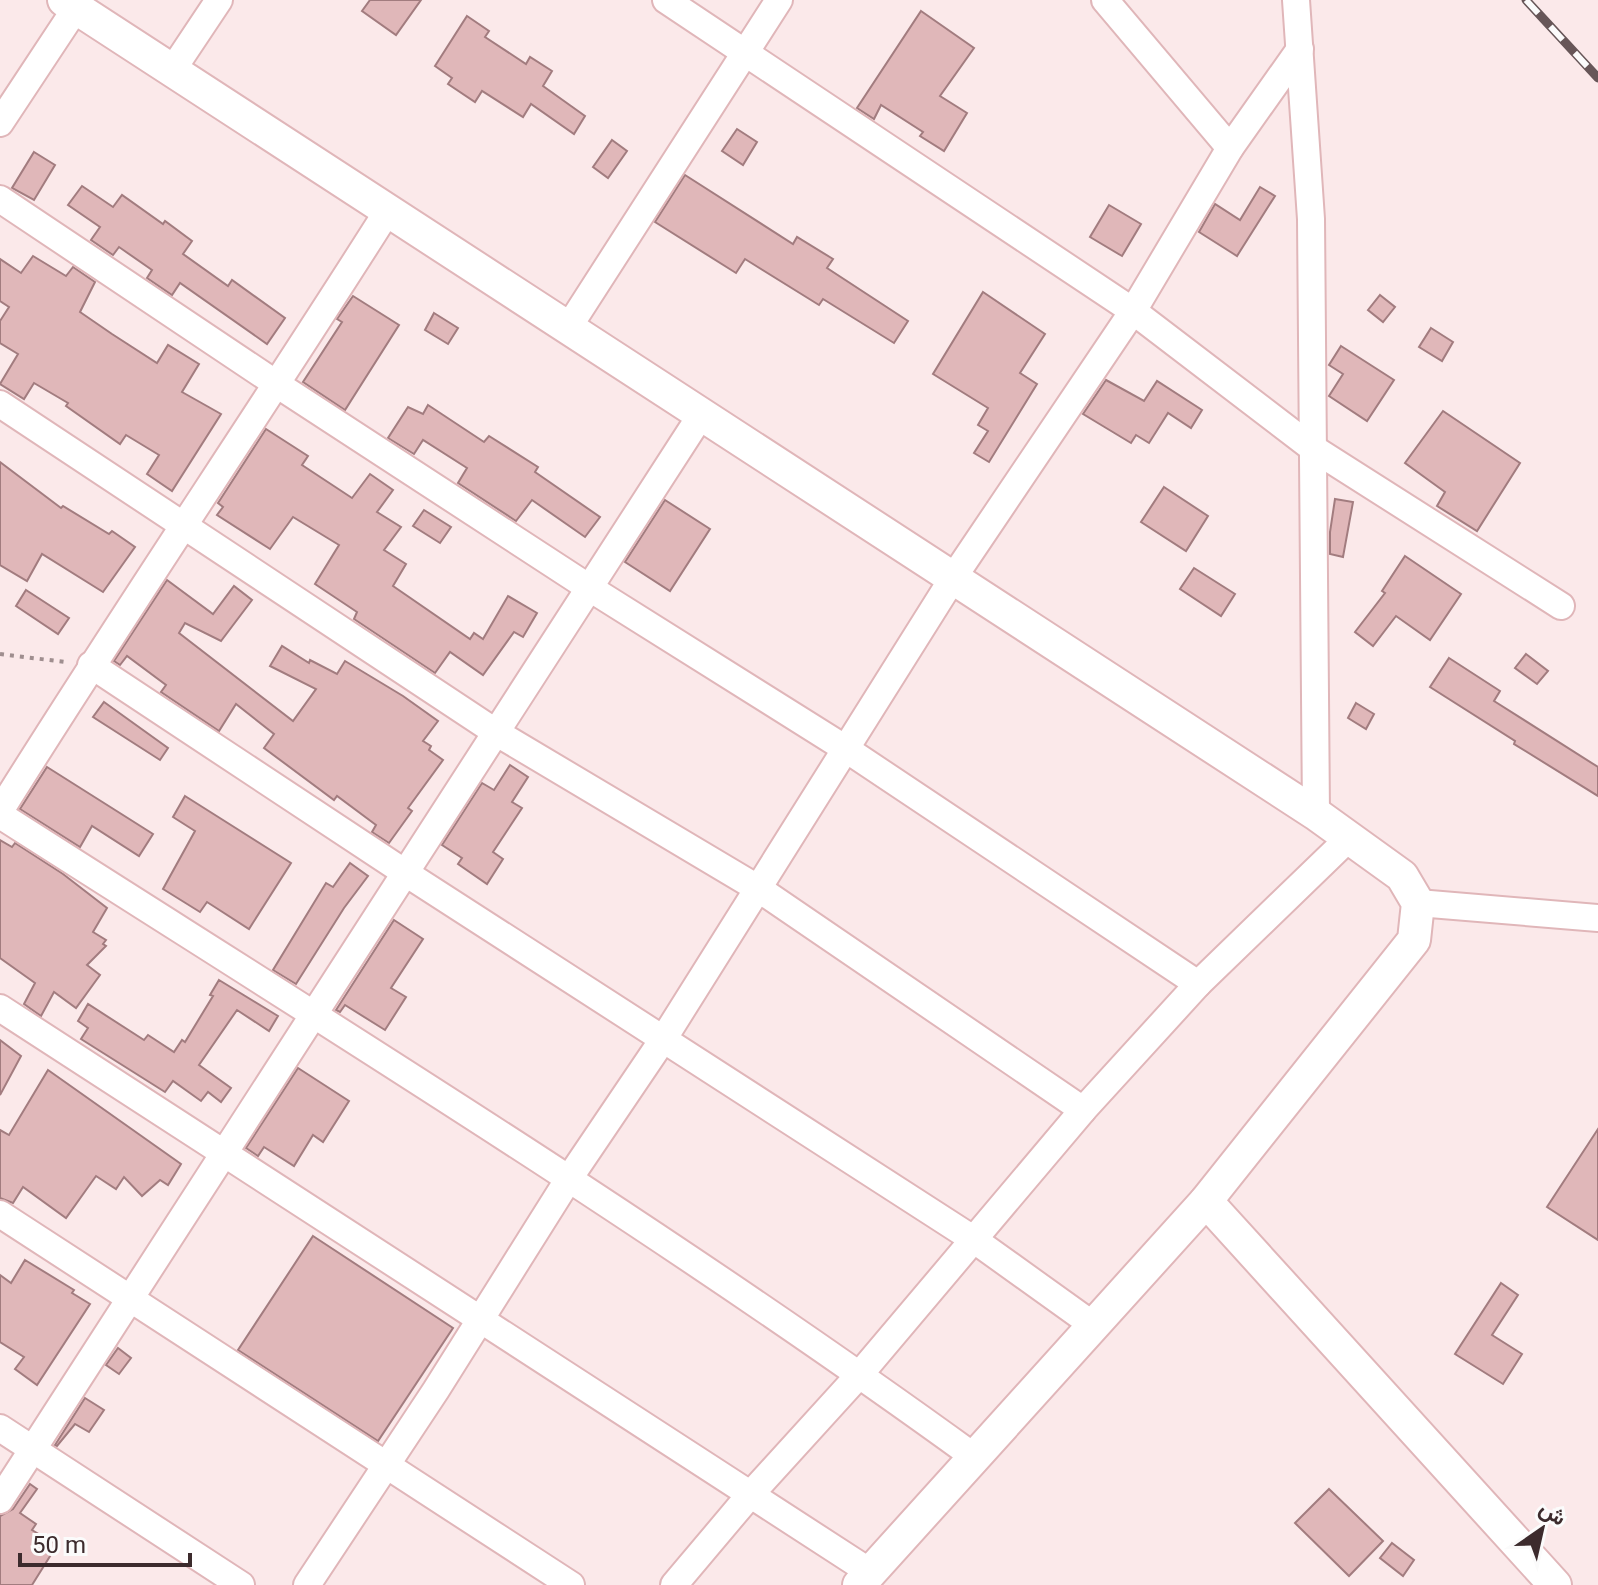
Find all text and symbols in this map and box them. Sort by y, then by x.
north arrow [1502,1489,1582,1569]
text: ش [1534,1495,1571,1531]
scale bar [20,1517,190,1567]
text: 50 m [32,1531,86,1559]

